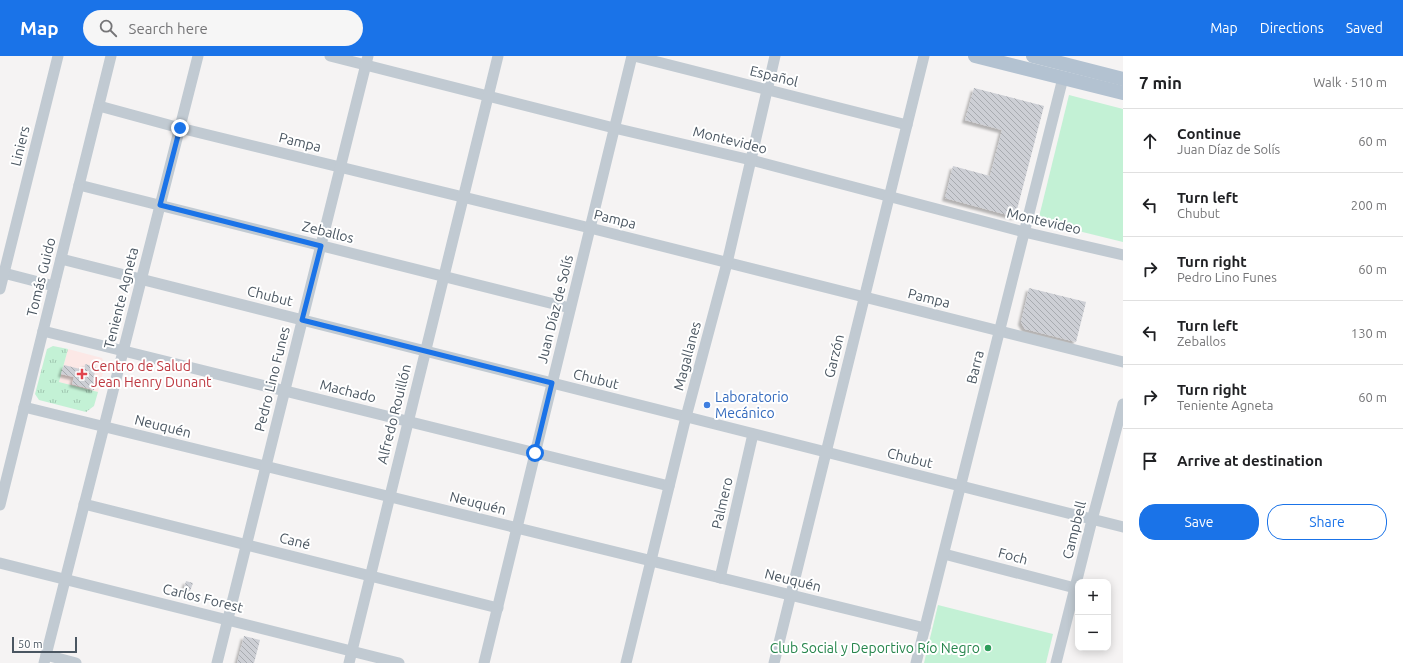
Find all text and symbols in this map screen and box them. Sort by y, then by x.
search box [83,10,363,46]
text: Map [20,17,59,39]
icon: search [97,17,119,39]
text: Search here [129,20,208,37]
text: Map [1210,20,1238,36]
text: Directions [1260,20,1324,36]
text: Saved [1346,20,1383,36]
street label: Español [748,62,800,90]
text: 7 min [1139,73,1182,92]
text: Walk · 510 m [1313,75,1387,89]
route end [171,119,189,137]
street label: Montevideo [691,123,769,157]
street label: Liniers [7,124,33,168]
text: Continue [1177,125,1241,142]
street label: Pampa [277,129,323,155]
icon: ahead [1139,130,1161,152]
text: 60 m [1358,134,1387,148]
text: Juan Díaz de Solís [1177,142,1280,156]
text: Turn left [1177,189,1238,206]
icon: left [1139,194,1161,216]
text: 200 m [1351,198,1387,212]
street label: Montevideo [1005,205,1083,237]
street label: Pampa [592,206,638,232]
text: Chubut [1177,206,1220,220]
street label: Zeballos [301,218,355,246]
street label: Tomás Guido [23,236,59,318]
street label: Teniente Agneta [101,246,141,350]
street label: Juan Díaz de Solís [534,253,576,365]
text: Turn right [1177,253,1247,270]
icon: right [1139,258,1161,280]
text: 60 m [1358,262,1387,276]
text: Pedro Lino Funes [1177,270,1277,284]
street label: Chubut [246,283,295,309]
street label: Pampa [906,285,952,311]
text: Turn left [1177,317,1238,334]
street label: Magallanes [670,320,704,392]
icon: left [1139,322,1161,344]
street label: Pedro Lino Funes [251,325,293,433]
text: 130 m [1351,326,1387,340]
street label: Garzón [821,333,847,379]
text: Zeballos [1177,334,1226,348]
street label: Barra [963,349,987,385]
place label: Centro de Salud Jean Henry Dunant [91,358,212,390]
street label: Alfredo Rouillón [374,362,414,466]
street label: Chubut [572,366,621,392]
marker: Centro de Salud Jean Henry Dunant [76,368,88,380]
street label: Machado [318,376,378,406]
text: Turn right [1177,381,1247,398]
icon: right [1139,386,1161,408]
place label: Laboratorio Mecánico [715,389,789,421]
text: 60 m [1358,390,1387,404]
text: Teniente Agneta [1177,398,1273,412]
marker: Laboratorio Mecánico [702,400,712,410]
street label: Neuquén [133,411,193,441]
route start [526,444,544,462]
street label: Chubut [886,445,935,471]
icon: arrive [1139,450,1161,472]
text: Arrive at destination [1177,452,1323,469]
street label: Palmero [708,476,736,530]
street label: Neuquén [448,488,508,518]
street label: Campbell [1059,499,1089,561]
button: Save [1139,504,1259,540]
button: Share [1267,504,1387,540]
street label: Cané [278,529,312,553]
street label: Foch [996,544,1030,568]
street label: Neuquén [763,565,823,595]
map controls [1075,579,1111,651]
button: + [1075,579,1111,615]
street label: Carlos Forest [161,580,245,616]
button: − [1075,615,1111,651]
scale bar [12,635,77,654]
text: 50 m [18,638,42,650]
place label: Club Social y Deportivo Río Negro [770,640,980,656]
marker: Club Social y Deportivo Río Negro [983,643,993,653]

